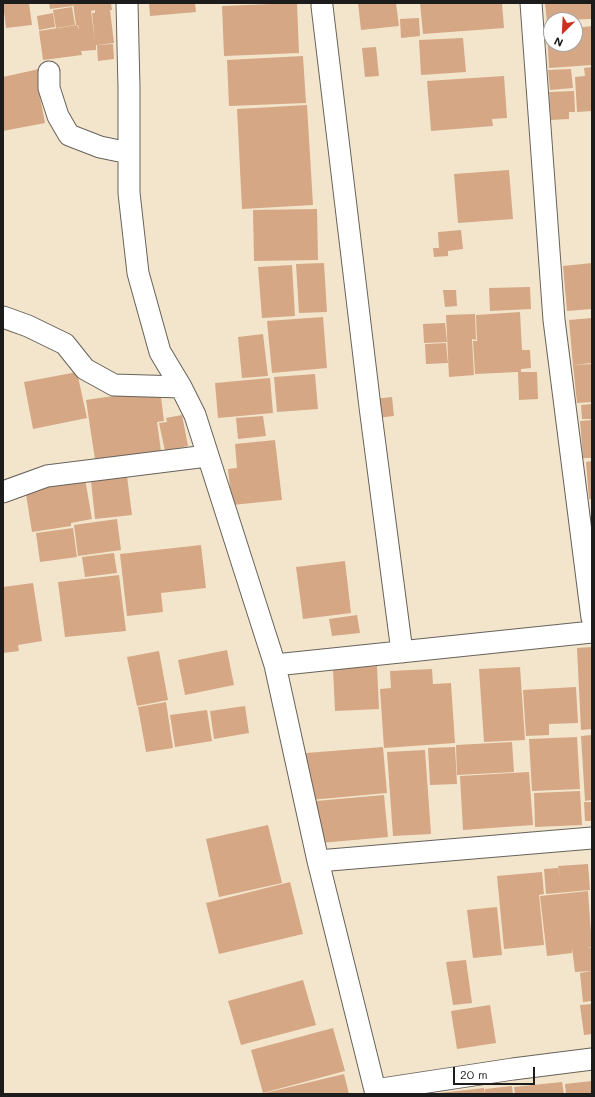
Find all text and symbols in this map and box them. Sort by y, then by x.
north arrow [543,12,583,52]
text: N [551,34,565,51]
scale bar [455,1059,537,1085]
text: 20 m [460,1066,488,1082]

